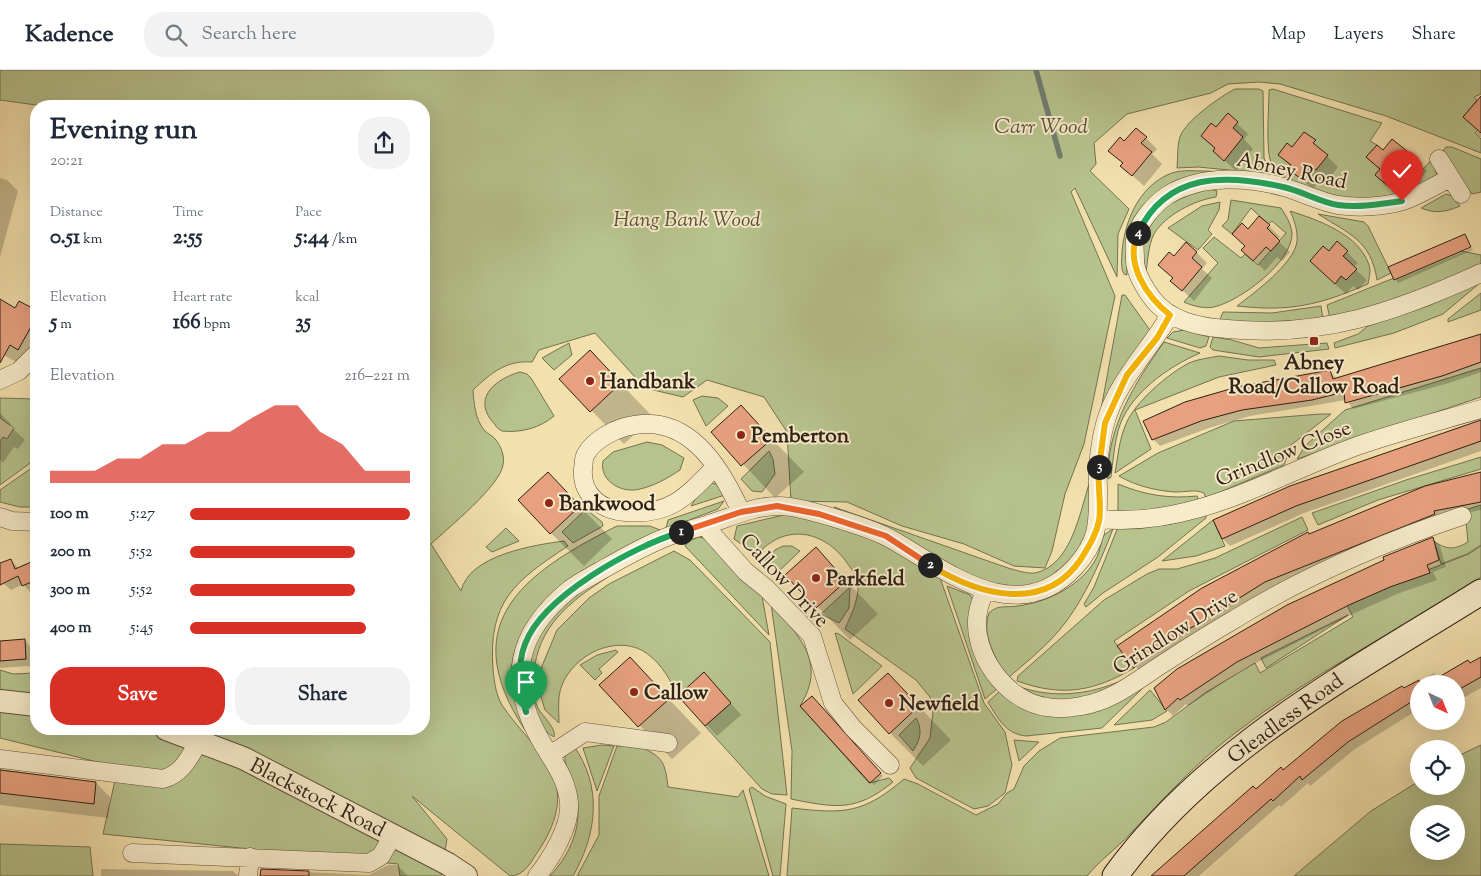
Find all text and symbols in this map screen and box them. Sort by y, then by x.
search box [144,12,494,57]
text: Kadence [25,18,114,52]
icon: search [162,21,190,49]
text: Search here [202,21,297,48]
text: Map [1271,22,1306,48]
text: Layers [1334,22,1384,48]
text: Share [1412,22,1456,48]
text: Evening run [50,111,197,151]
park label: Carr Wood [994,113,1088,143]
button: share [358,117,410,169]
street label: Abney Road [1234,146,1350,198]
text: 20:21 [50,150,83,173]
pin [1381,150,1423,201]
icon: check [1388,157,1416,185]
text: Distance [50,203,103,223]
text: Time [173,203,204,223]
text: Pace [295,203,322,223]
park label: Hang Bank Wood [613,206,761,236]
pin: 4 [1126,220,1150,246]
text: 0.51 [50,223,80,253]
text: 2:55 [173,223,203,253]
text: 5:44 [295,223,329,253]
text: 4 [1135,223,1142,243]
text: km [80,230,102,250]
text: /km [329,230,357,250]
text: Elevation [50,288,107,308]
text: Heart rate [173,288,232,308]
text: kcal [295,288,319,308]
text: 5 [50,308,57,338]
text: 166 [173,308,201,338]
text: 35 [295,308,311,338]
text: m [57,315,72,335]
text: bpm [201,315,231,335]
marker: Abney Road/Callow Road [1308,335,1320,347]
place label: Abney Road/Callow Road [1228,349,1400,403]
text: Elevation [50,365,115,388]
text: 216–221 m [344,365,410,388]
place label: Handbank [600,368,696,398]
marker: Handbank [584,375,596,387]
street label: Grindlow Close [1211,414,1356,496]
place label: Pemberton [751,422,850,452]
marker: Pemberton [735,429,747,441]
pin: 3 [1086,454,1112,480]
text: 3 [1097,457,1102,477]
place label: Bankwood [559,490,655,520]
marker: Bankwood [543,497,555,509]
text: 100 m [50,503,89,526]
text: 5:27 [130,503,155,526]
pin: 1 [668,520,694,544]
text: 1 [679,522,684,542]
street label: Callow Drive [732,527,835,635]
text: 200 m [50,541,91,564]
text: 5:52 [130,541,153,564]
pin: 2 [918,552,942,578]
text: 2 [927,555,934,575]
place label: Parkfield [826,565,905,595]
marker: Parkfield [810,572,822,584]
text: 300 m [50,579,90,602]
text: 5:52 [130,579,153,602]
street label: Grindlow Drive [1108,582,1244,683]
text: 400 m [50,617,92,640]
text: 5:45 [130,617,153,640]
pin [505,661,547,712]
button: Save [50,667,225,725]
button: Share [235,667,410,725]
street label: Gleadless Road [1222,667,1351,772]
icon: arrive [512,668,540,696]
north arrow [1410,675,1465,730]
map controls [1410,675,1465,860]
place label: Callow [644,679,709,709]
marker: Callow [628,686,640,698]
place label: Newfield [899,690,979,720]
marker: Newfield [883,697,895,709]
button: locate [1410,740,1465,795]
street label: Blackstock Road [244,752,390,846]
button: layers [1410,805,1465,860]

